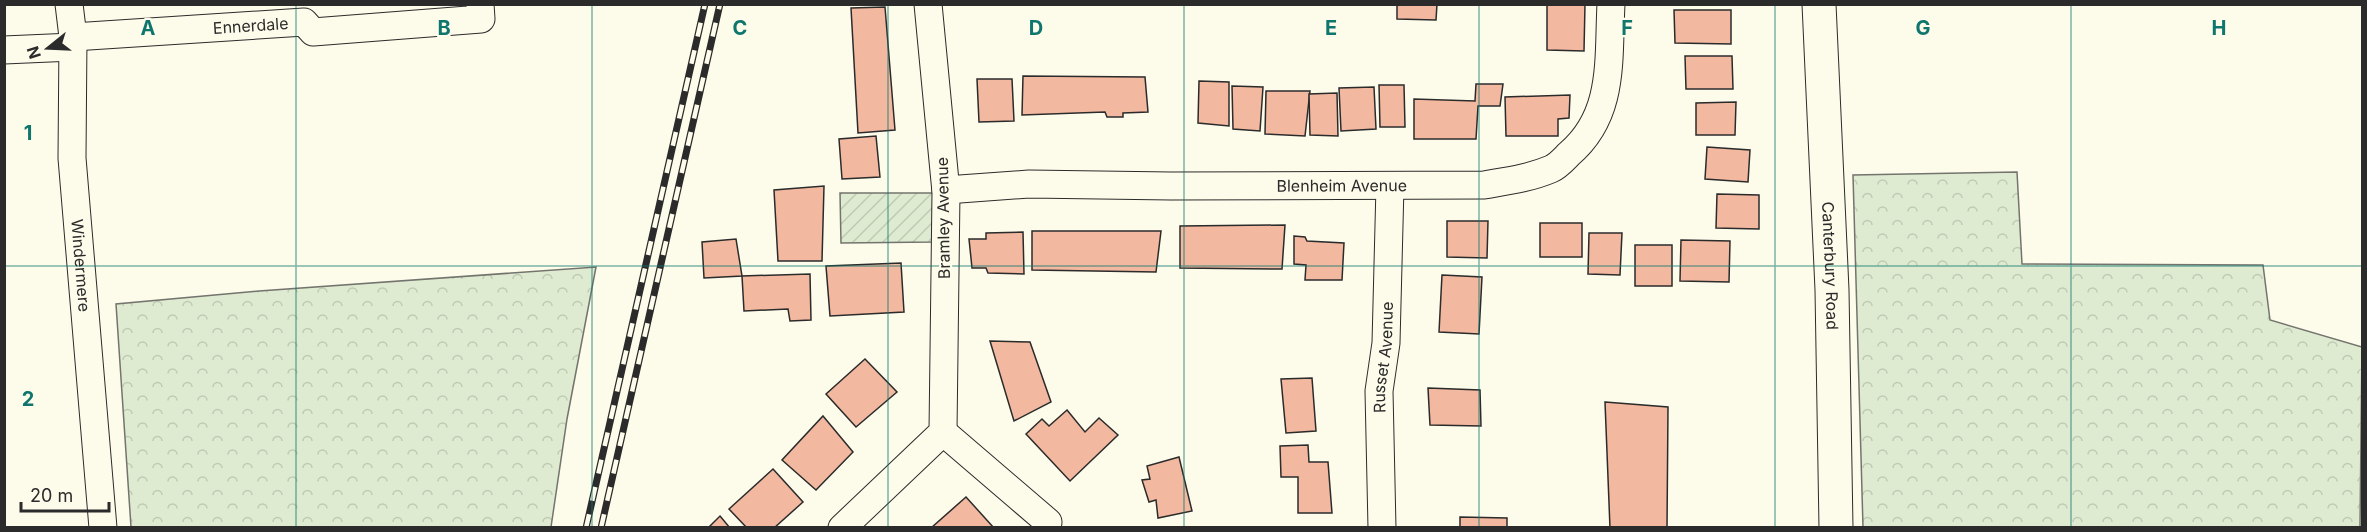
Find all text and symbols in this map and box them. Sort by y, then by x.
street label: Ennerdale [212,13,289,38]
text: A [141,16,156,40]
text: B [437,16,451,40]
text: C [733,16,747,40]
text: D [1029,16,1043,40]
text: E [1325,16,1337,40]
text: F [1621,16,1633,40]
text: G [1915,16,1931,40]
text: H [2212,16,2226,40]
north arrow [18,18,78,78]
text: N [22,44,45,62]
text: 1 [24,121,32,145]
street label: Bramley Avenue [932,157,954,279]
street label: Blenheim Avenue [1276,175,1407,196]
street label: Canterbury Road [1818,201,1843,330]
street label: Windermere [67,218,95,313]
street label: Russet Avenue [1369,301,1397,413]
text: 2 [22,387,34,411]
scale bar [21,475,110,513]
text: 20 m [30,485,73,506]

